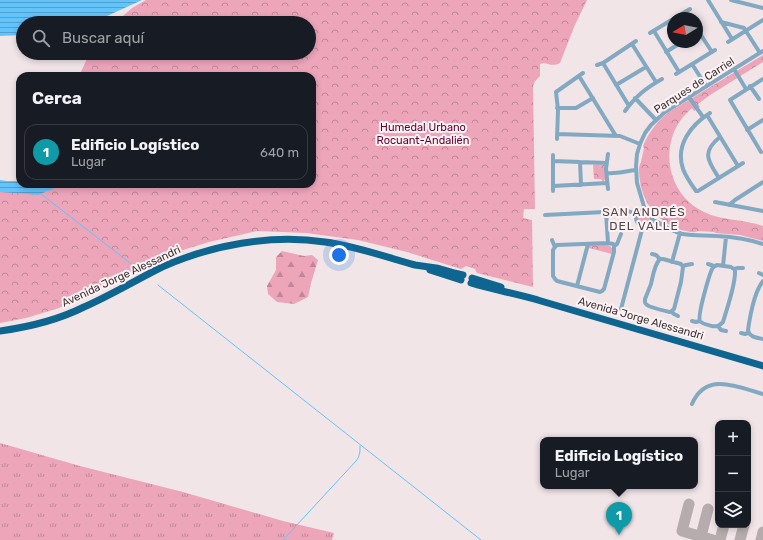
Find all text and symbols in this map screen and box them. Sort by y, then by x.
north arrow [667,12,703,48]
search box [16,16,316,60]
icon: search [30,27,52,49]
text: Buscar aquí [62,29,144,47]
street label: Parques de Carriel [652,55,737,116]
text: Cerca [32,88,82,108]
park label: Humedal Urbano Rocuant-Andalién [377,121,469,147]
text: Edificio Logístico [71,136,199,154]
text: 1 [43,145,49,160]
text: 640 m [260,145,299,160]
text: Lugar [71,154,106,169]
district label: SAN ANDRÉS DEL VALLE [602,205,686,233]
street label: Avenida Jorge Alessandri [60,243,183,310]
your location [329,245,349,265]
street label: Avenida Jorge Alessandri [577,294,705,343]
map controls [715,420,751,528]
button: + [715,420,751,456]
popup [540,437,698,489]
text: Edificio Logístico [555,447,683,465]
button: − [715,456,751,492]
text: Lugar [555,465,590,480]
button: layers [715,492,751,528]
pin: 1 [606,502,632,535]

